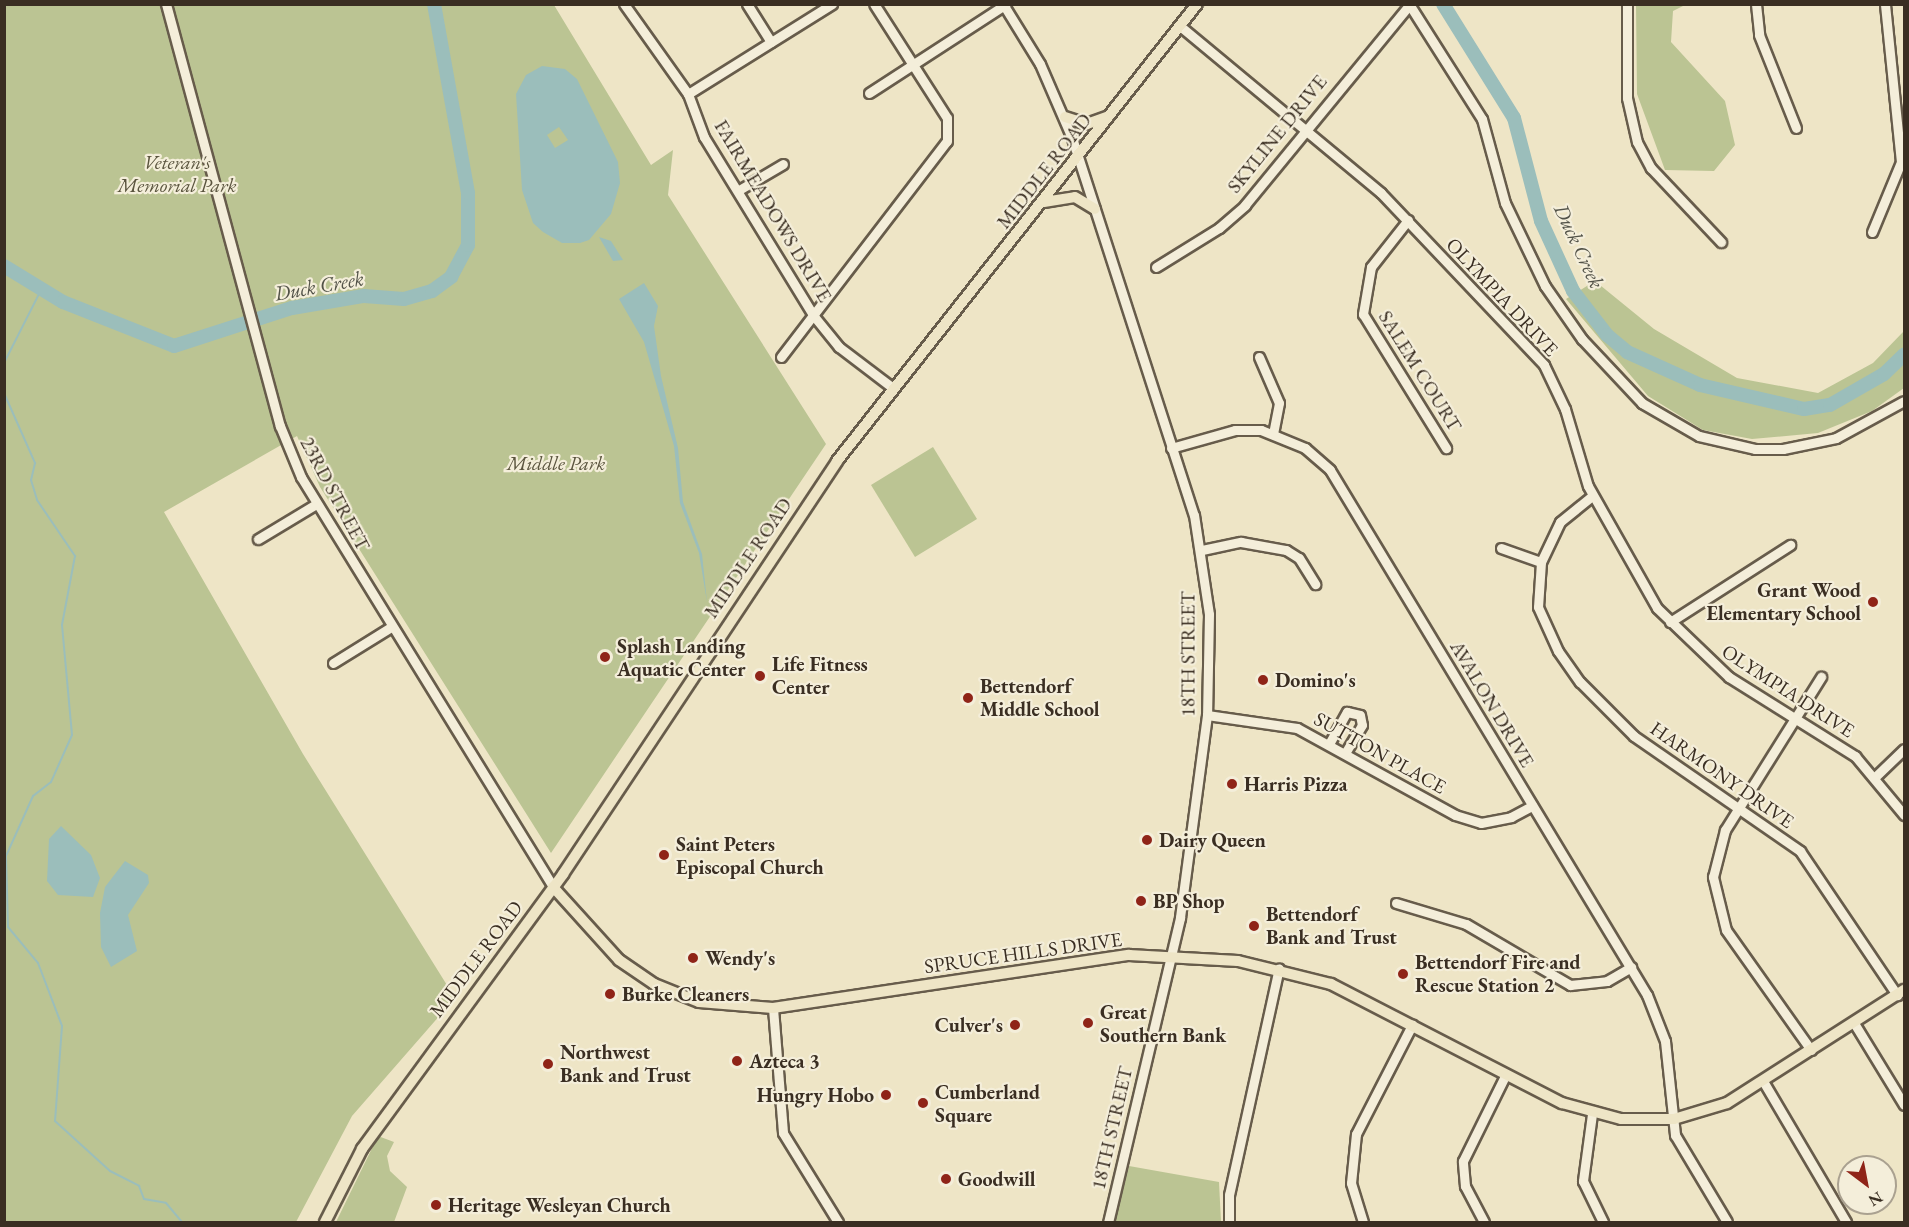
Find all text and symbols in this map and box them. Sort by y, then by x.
street label: SKYLINE DRIVE [1222,70,1332,198]
street label: MIDDLE ROAD [992,109,1096,233]
street label: FAIRMEADOWS DRIVE [709,116,837,306]
park label: Veteran's Memorial Park [117,150,237,197]
water label: Duck Creek [1548,200,1610,292]
street label: OLYMPIA DRIVE [1441,233,1563,361]
water label: Duck Creek [272,266,366,306]
street label: SALEM COURT [1373,306,1467,436]
street label: 23RD STREET [295,433,375,555]
park label: Middle Park [507,451,605,475]
street label: MIDDLE ROAD [699,493,797,623]
place label: Grant Wood Elementary School [1707,578,1861,625]
street label: 18TH STREET [1176,591,1200,717]
marker: Grant Wood Elementary School [1866,595,1880,609]
place label: Splash Landing Aquatic Center [617,634,746,681]
street label: AVALON DRIVE [1445,636,1539,772]
street label: OLYMPIA DRIVE [1717,639,1859,743]
marker: Splash Landing Aquatic Center [598,650,612,664]
place label: Life Fitness Center [772,652,868,699]
place label: Domino's [1275,668,1356,692]
marker: Life Fitness Center [753,669,767,683]
marker: Domino's [1256,673,1270,687]
place label: Bettendorf Middle School [980,674,1099,721]
marker: Bettendorf Middle School [961,691,975,705]
street label: SUTTON PLACE [1310,707,1450,799]
street label: HARMONY DRIVE [1646,716,1798,834]
place label: Harris Pizza [1244,772,1347,796]
marker: Harris Pizza [1225,777,1239,791]
place label: Dairy Queen [1159,828,1266,852]
place label: Saint Peters Episcopal Church [676,832,824,879]
marker: Dairy Queen [1140,833,1154,847]
marker: Saint Peters Episcopal Church [657,848,671,862]
place label: BP Shop [1153,889,1225,913]
marker: BP Shop [1134,894,1148,908]
street label: MIDDLE ROAD [424,896,528,1022]
place label: Bettendorf Bank and Trust [1266,903,1397,950]
marker: Bettendorf Bank and Trust [1247,919,1261,933]
street label: SPRUCE HILLS DRIVE [923,927,1123,979]
place label: Wendy's [705,946,775,970]
marker: Wendy's [686,951,700,965]
place label: Bettendorf Fire and Rescue Station 2 [1415,951,1581,998]
marker: Bettendorf Fire and Rescue Station 2 [1396,967,1410,981]
place label: Burke Cleaners [622,982,749,1006]
marker: Burke Cleaners [603,987,617,1001]
place label: Great Southern Bank [1100,1000,1226,1047]
place label: Culver's [935,1013,1003,1037]
marker: Great Southern Bank [1081,1016,1095,1030]
marker: Culver's [1008,1018,1022,1032]
place label: Northwest Bank and Trust [560,1040,691,1087]
place label: Azteca 3 [749,1049,820,1073]
marker: Azteca 3 [730,1054,744,1068]
marker: Northwest Bank and Trust [541,1057,555,1071]
street label: 18TH STREET [1086,1064,1138,1192]
place label: Cumberland Square [935,1080,1040,1127]
place label: Hungry Hobo [757,1083,874,1107]
marker: Hungry Hobo [879,1088,893,1102]
marker: Cumberland Square [916,1096,930,1110]
north arrow [1837,1155,1897,1215]
place label: Goodwill [958,1167,1036,1191]
marker: Goodwill [939,1172,953,1186]
text: N [1865,1187,1887,1211]
place label: Heritage Wesleyan Church [448,1193,671,1217]
marker: Heritage Wesleyan Church [429,1198,443,1212]

